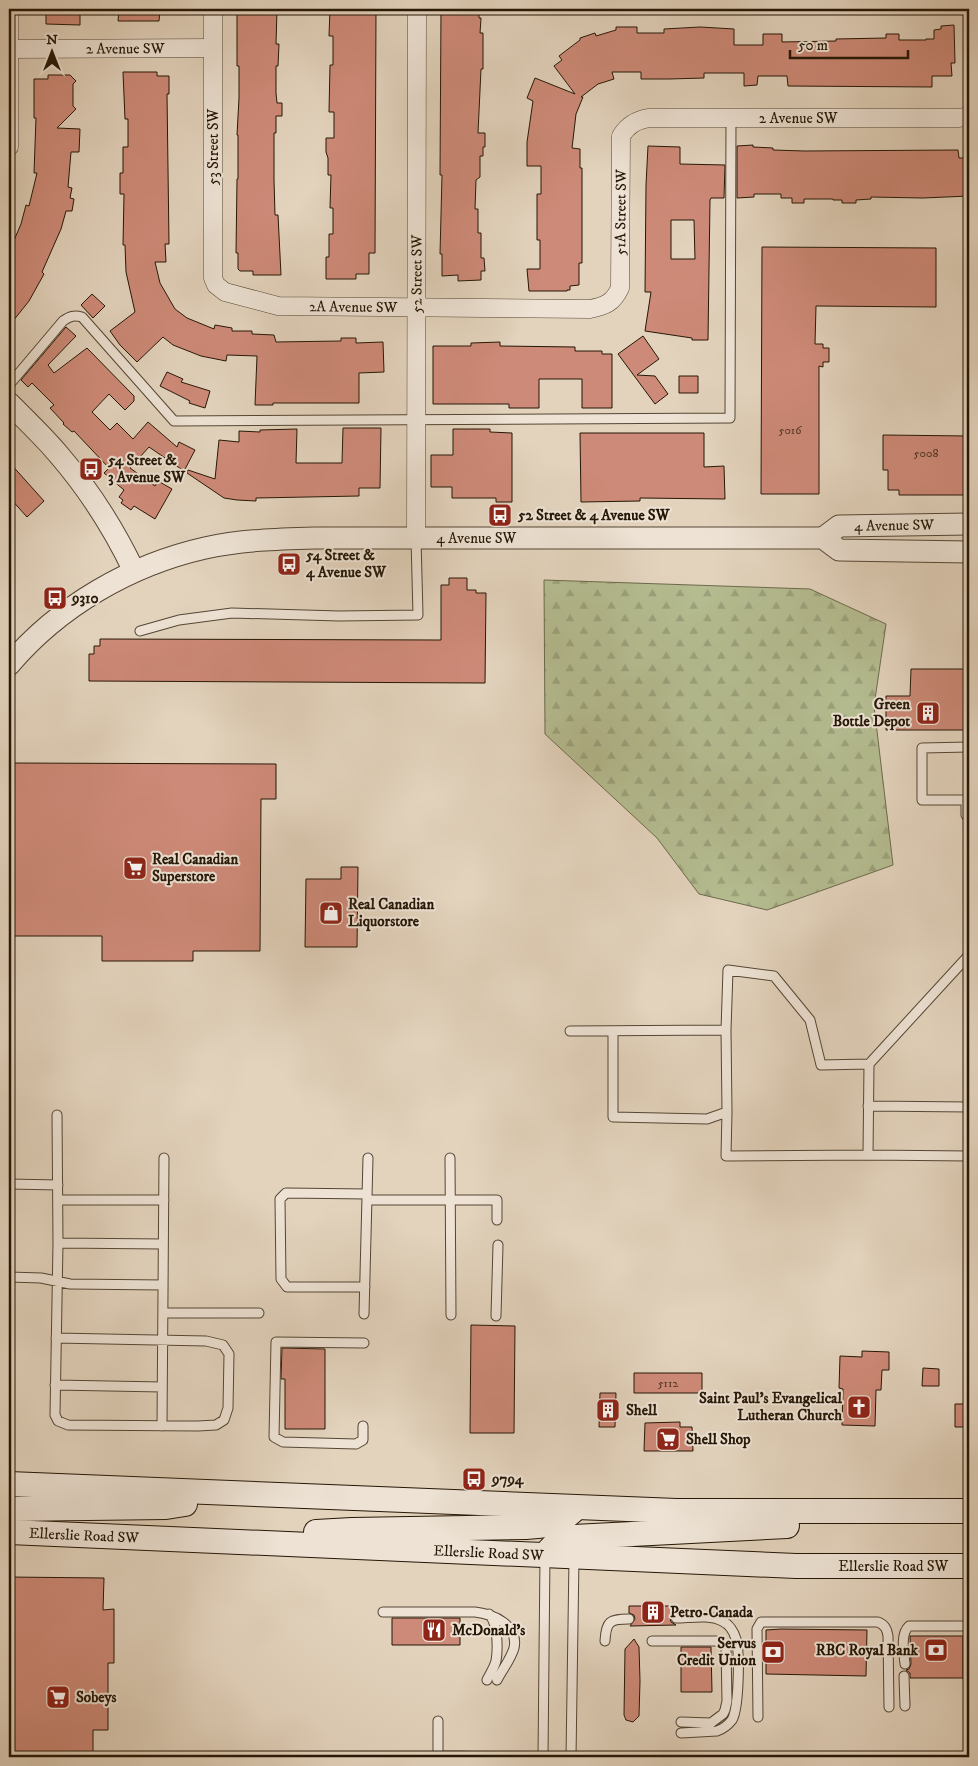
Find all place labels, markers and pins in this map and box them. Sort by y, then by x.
place label: 54 Street & 3 Avenue SW [107,451,186,487]
bus stop icon: 54 Street & 3 Avenue SW [78,456,104,482]
bus stop icon: 52 Street & 4 Avenue SW [487,502,513,528]
place label: 52 Street & 4 Avenue SW [517,506,671,525]
place label: 54 Street & 4 Avenue SW [305,546,387,582]
bus stop icon: 54 Street & 4 Avenue SW [276,551,302,577]
bus stop icon: 9310 [42,585,68,611]
place label: 9310 [71,589,99,608]
place label: Green Bottle Depot [833,695,910,731]
building icon: Green Bottle Depot [915,700,941,726]
place label: Real Canadian Superstore [152,850,238,886]
supermarket icon: Real Canadian Superstore [122,855,148,881]
place label: Real Canadian Liquorstore [348,895,434,932]
shop icon: Real Canadian Liquorstore [318,900,344,926]
place label: Saint Paul's Evangelical Lutheran Church [699,1389,842,1425]
church icon: Saint Paul's Evangelical Lutheran Church [846,1394,872,1420]
building icon: Shell [595,1397,621,1423]
place label: Shell [626,1401,657,1420]
supermarket icon: Shell Shop [655,1426,681,1452]
place label: Shell Shop [686,1430,751,1449]
bus stop icon: 9794 [461,1466,487,1492]
place label: 9794 [491,1470,525,1489]
building icon: Petro-Canada [640,1599,666,1625]
place label: Petro-Canada [670,1603,754,1622]
restaurant icon: McDonald's [421,1617,447,1643]
place label: McDonald's [452,1621,525,1640]
place label: Servus Credit Union [677,1634,756,1670]
bank icon: RBC Royal Bank [923,1637,949,1663]
bank icon: Servus Credit Union [760,1639,786,1665]
place label: RBC Royal Bank [816,1641,919,1660]
supermarket icon: Sobeys [45,1684,71,1710]
place label: Sobeys [76,1688,117,1707]

